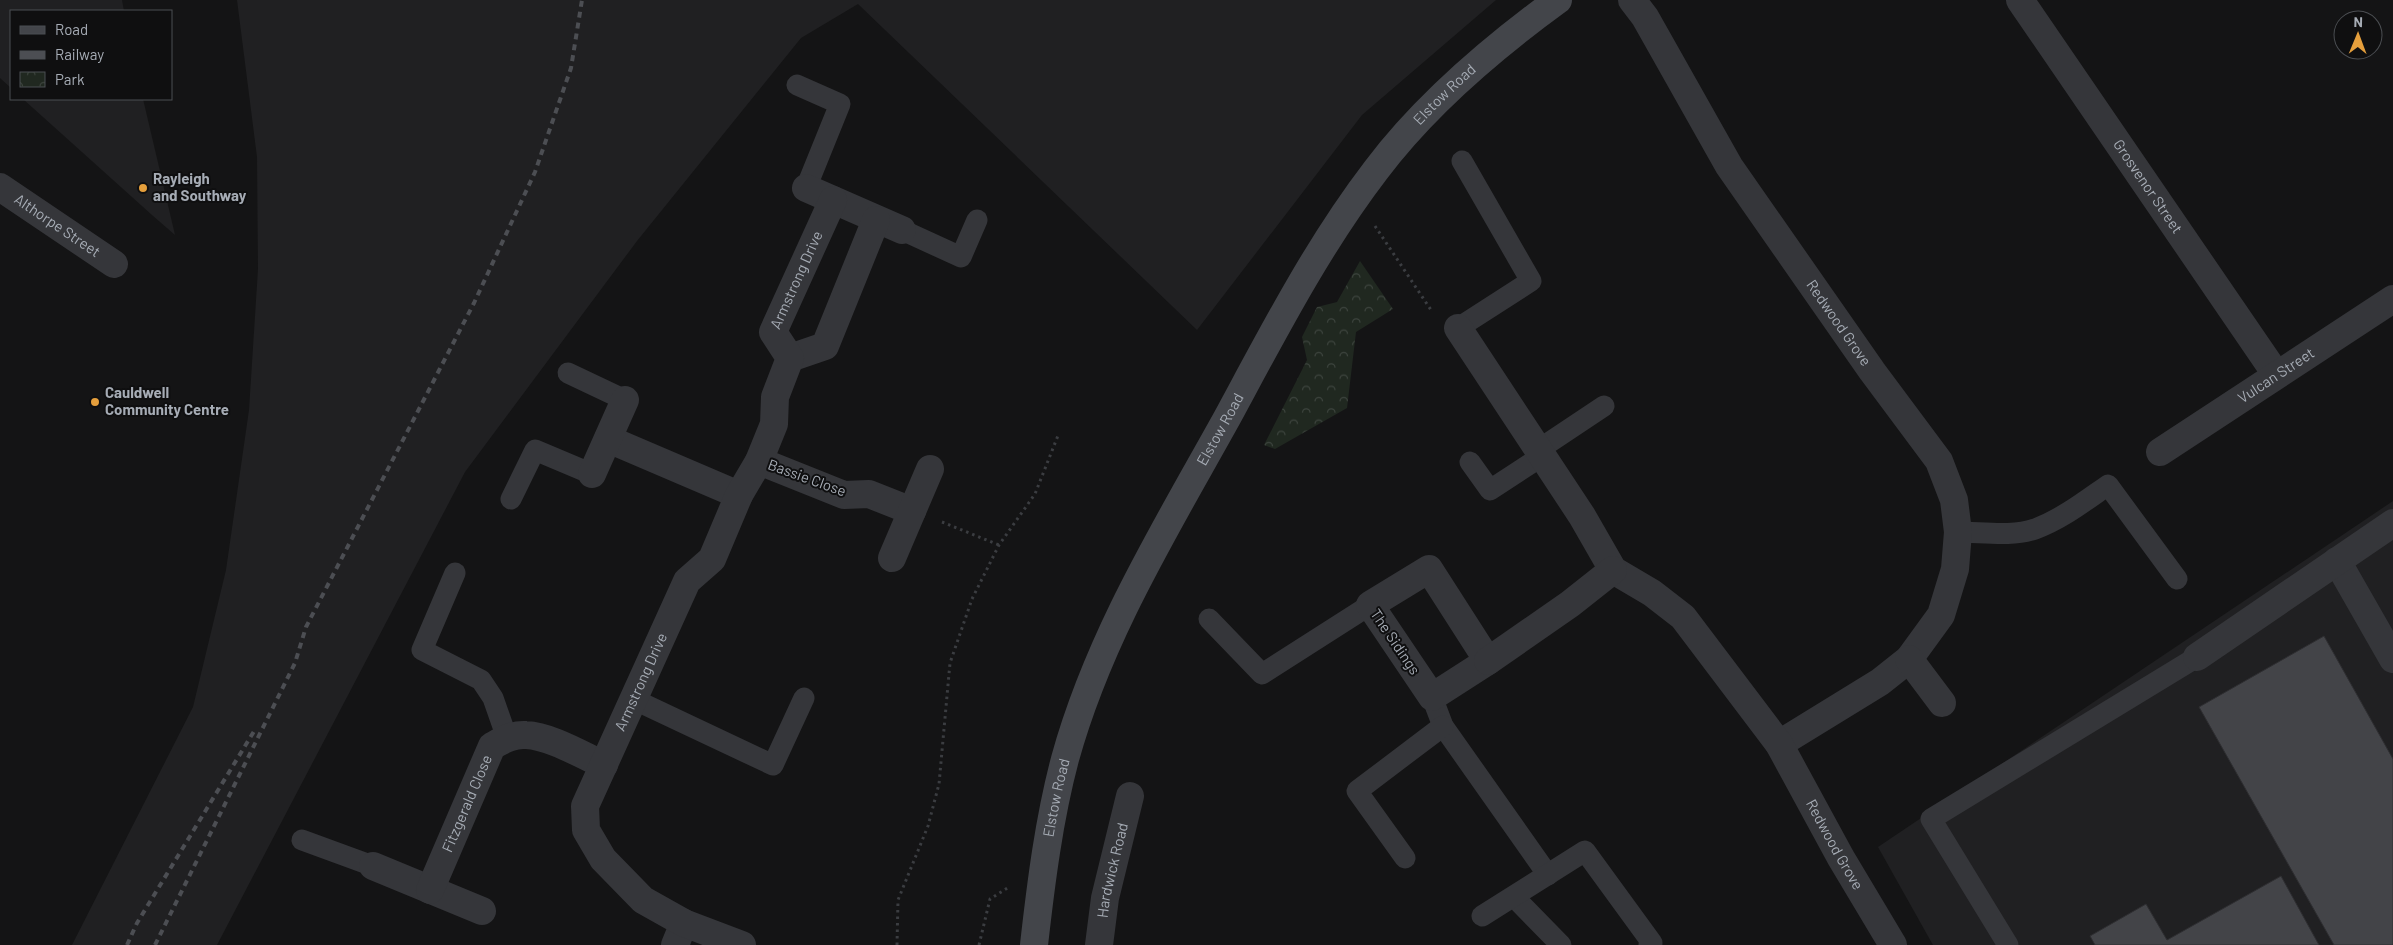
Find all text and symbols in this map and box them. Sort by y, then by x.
legend [10,10,172,100]
north arrow [2333,10,2383,60]
text: N [2353,13,2363,30]
text: Road [55,20,88,38]
text: Railway [55,45,104,63]
street label: Elstow Road [1409,60,1479,128]
text: Park [55,70,85,88]
street label: Grosvenor Street [2110,135,2187,236]
place label: Rayleigh and Southway [153,169,247,204]
marker: Rayleigh and Southway [137,182,149,194]
street label: Althorpe Street [11,189,104,260]
street label: Armstrong Drive [766,228,826,332]
street label: Redwood Grove [1803,276,1876,369]
street label: Vulcan Street [2234,343,2317,406]
place label: Cauldwell Community Centre [105,383,229,418]
street label: Elstow Road [1192,390,1247,468]
marker: Cauldwell Community Centre [89,396,101,408]
street label: Bassie Close [766,455,849,500]
street label: The Sidings [1367,605,1424,678]
street label: Armstrong Drive [610,630,670,734]
street label: Fitzgerald Close [437,752,495,855]
street label: Elstow Road [1039,756,1073,838]
street label: Redwood Grove [1803,796,1868,893]
street label: Hardwick Road [1093,821,1131,919]

